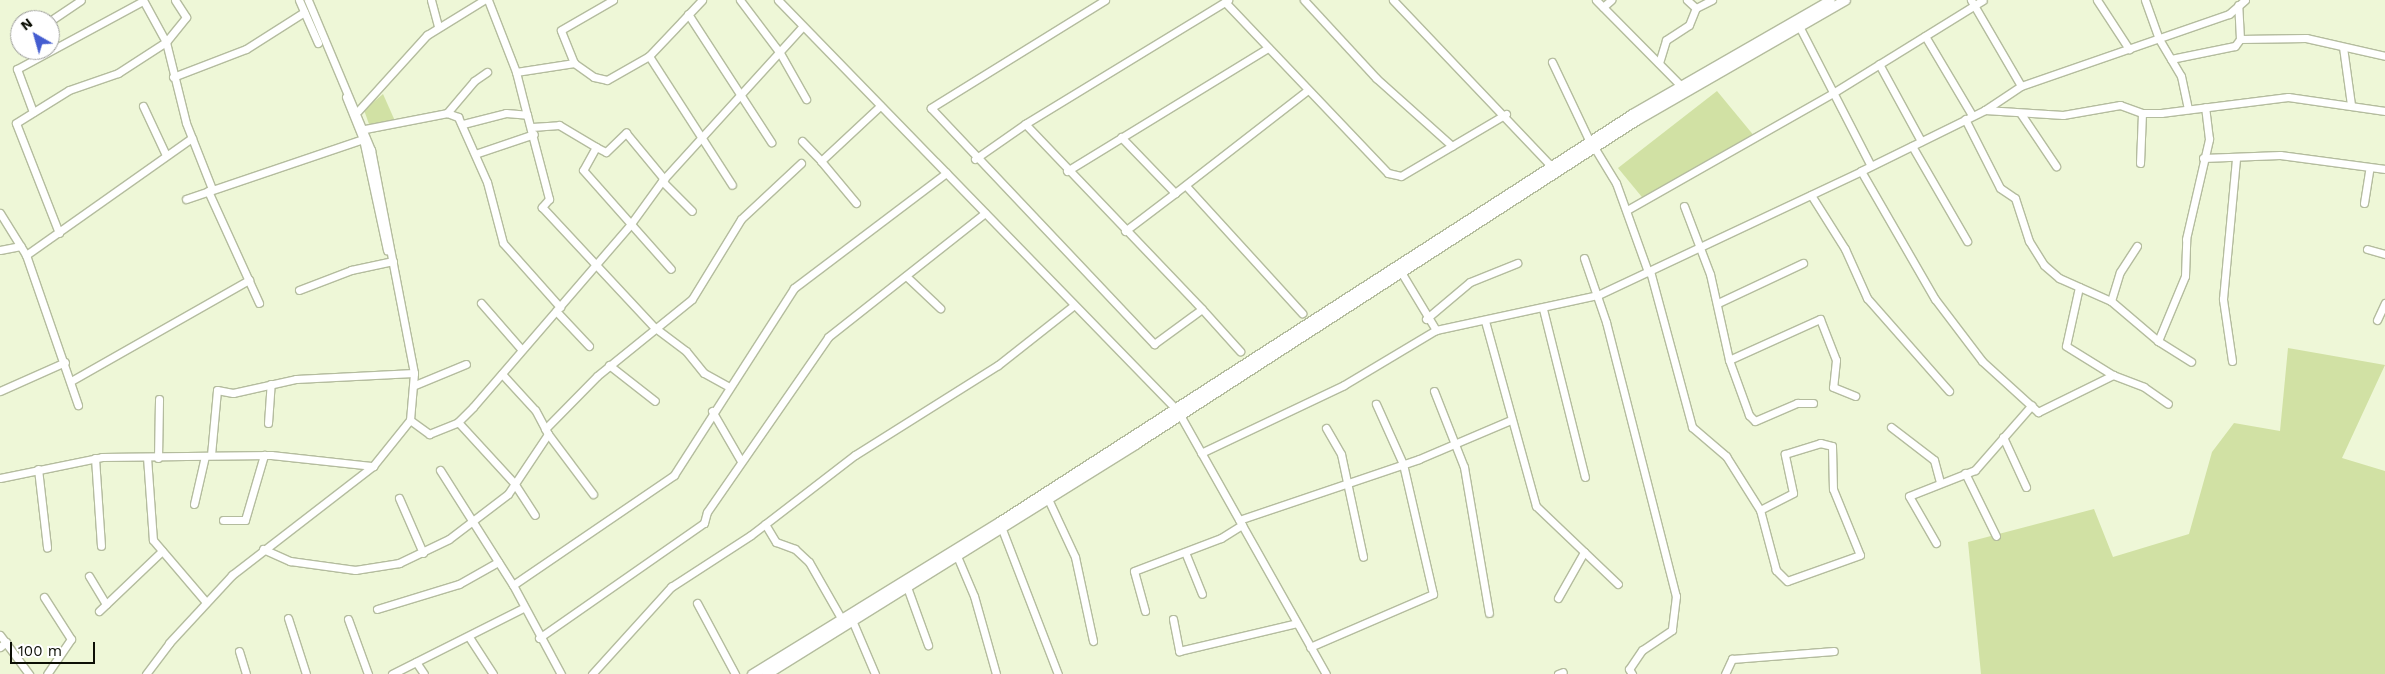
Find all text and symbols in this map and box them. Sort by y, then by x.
north arrow [10,10,60,60]
text: N [17,14,35,33]
scale bar [12,632,98,664]
text: 100 m [18,642,62,660]

